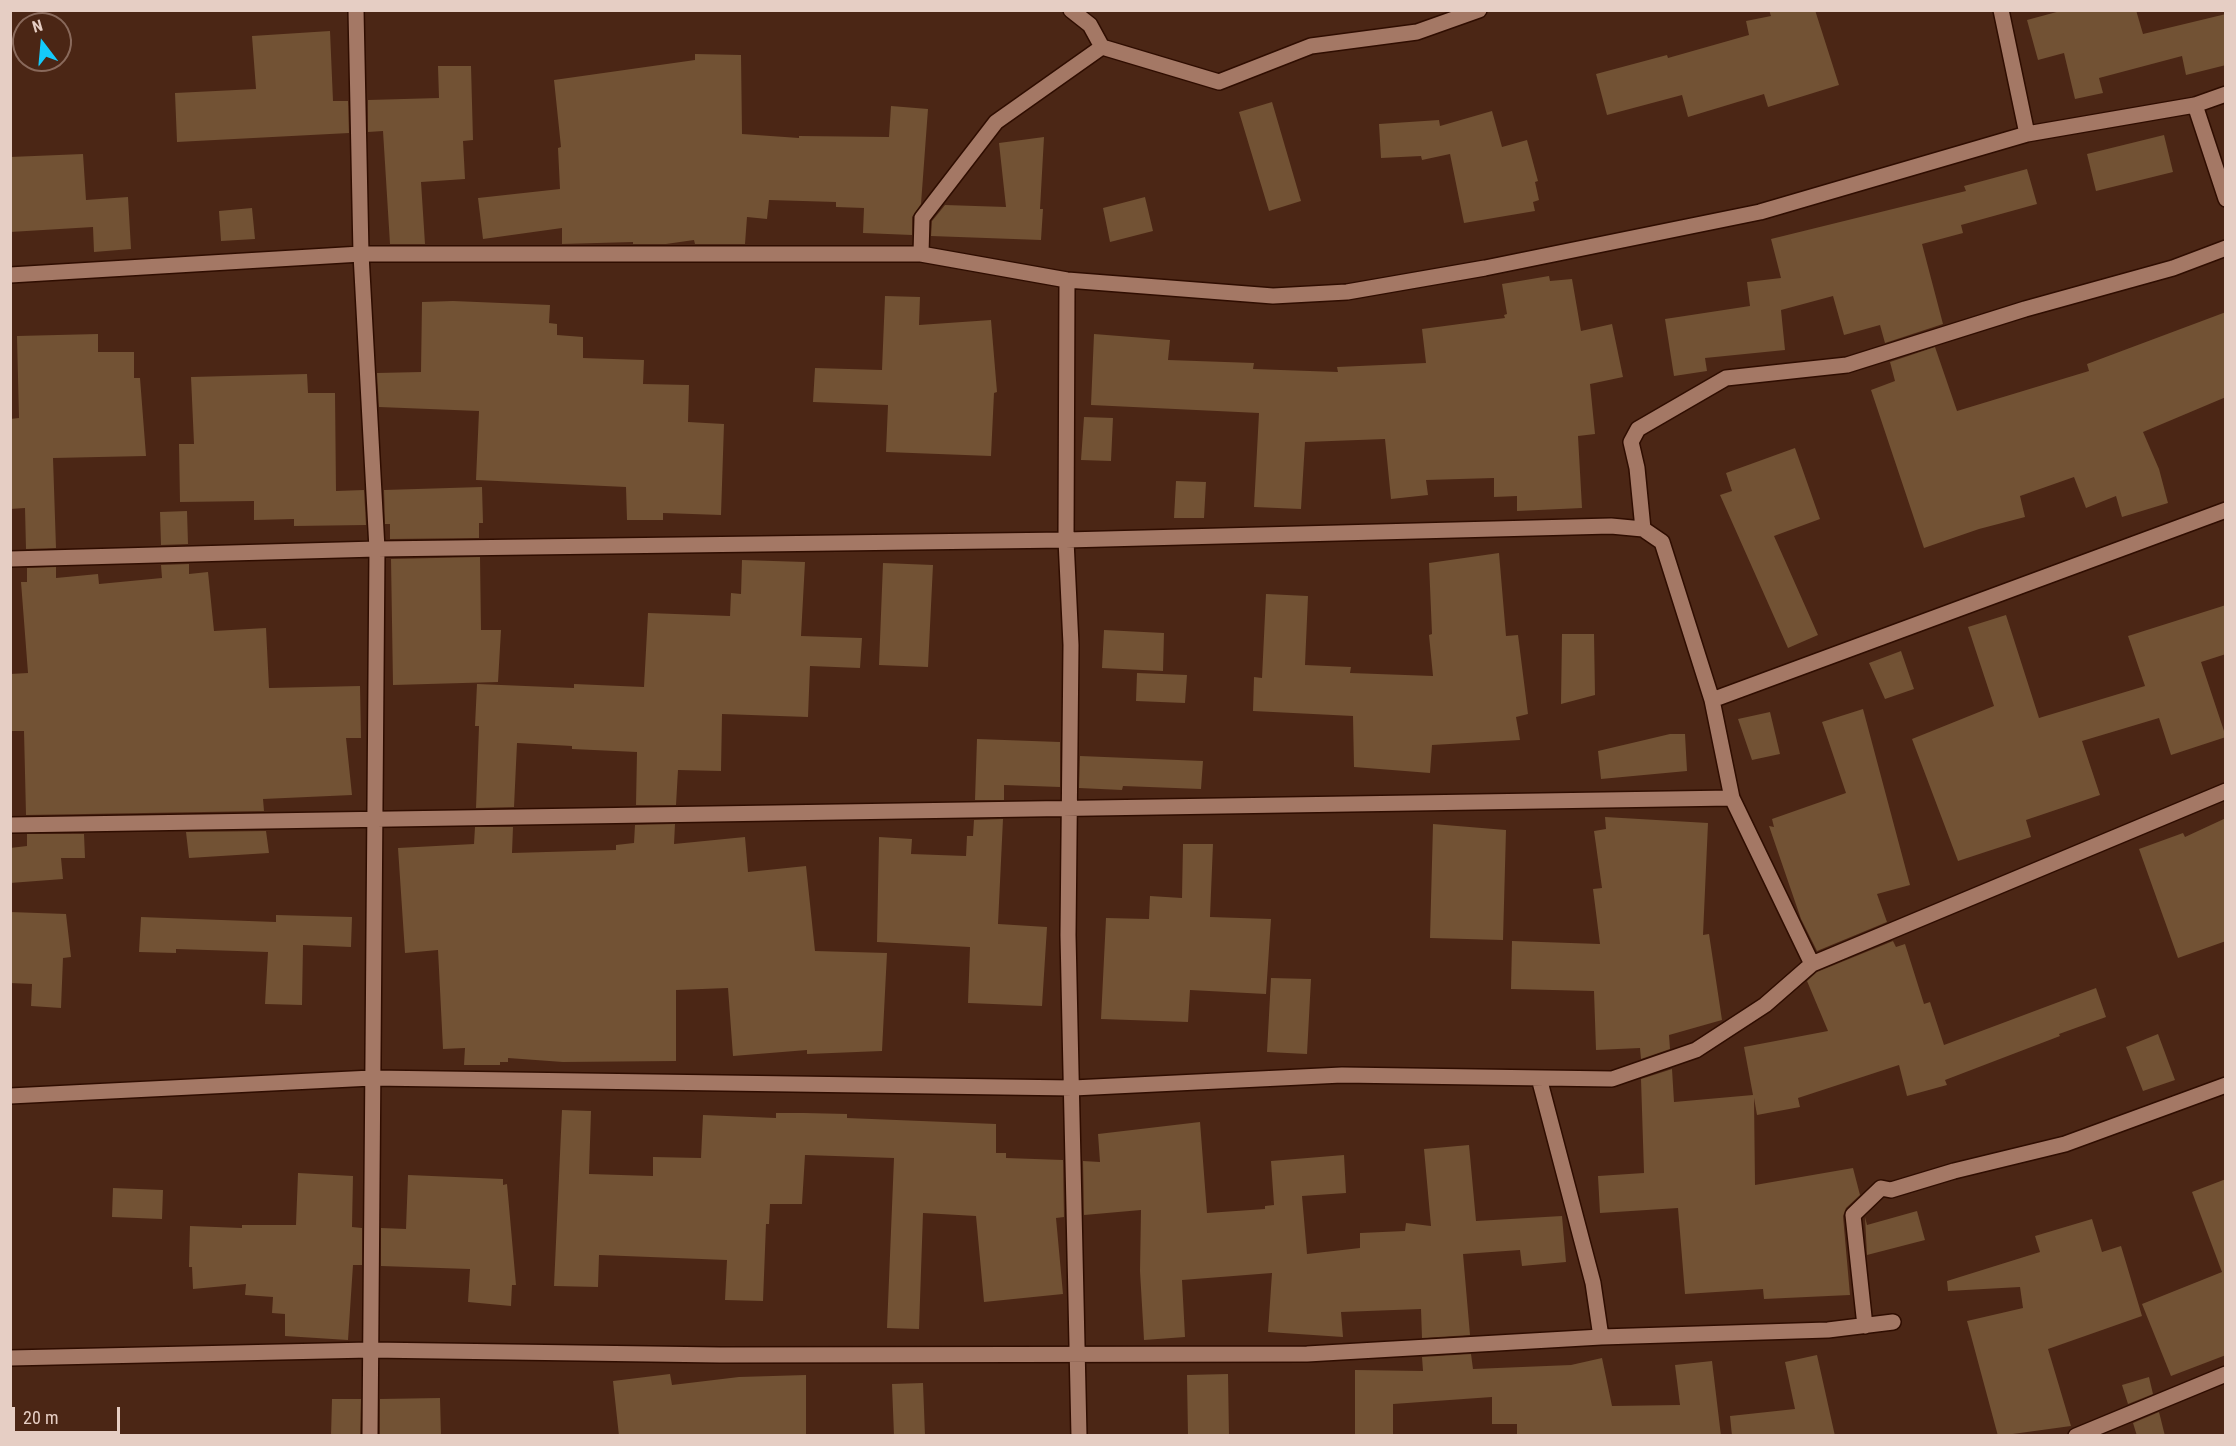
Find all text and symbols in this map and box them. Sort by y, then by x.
north arrow [12,12,72,72]
text: N [30,16,45,37]
scale bar [15,1395,123,1433]
text: 20 m [23,1407,58,1428]

